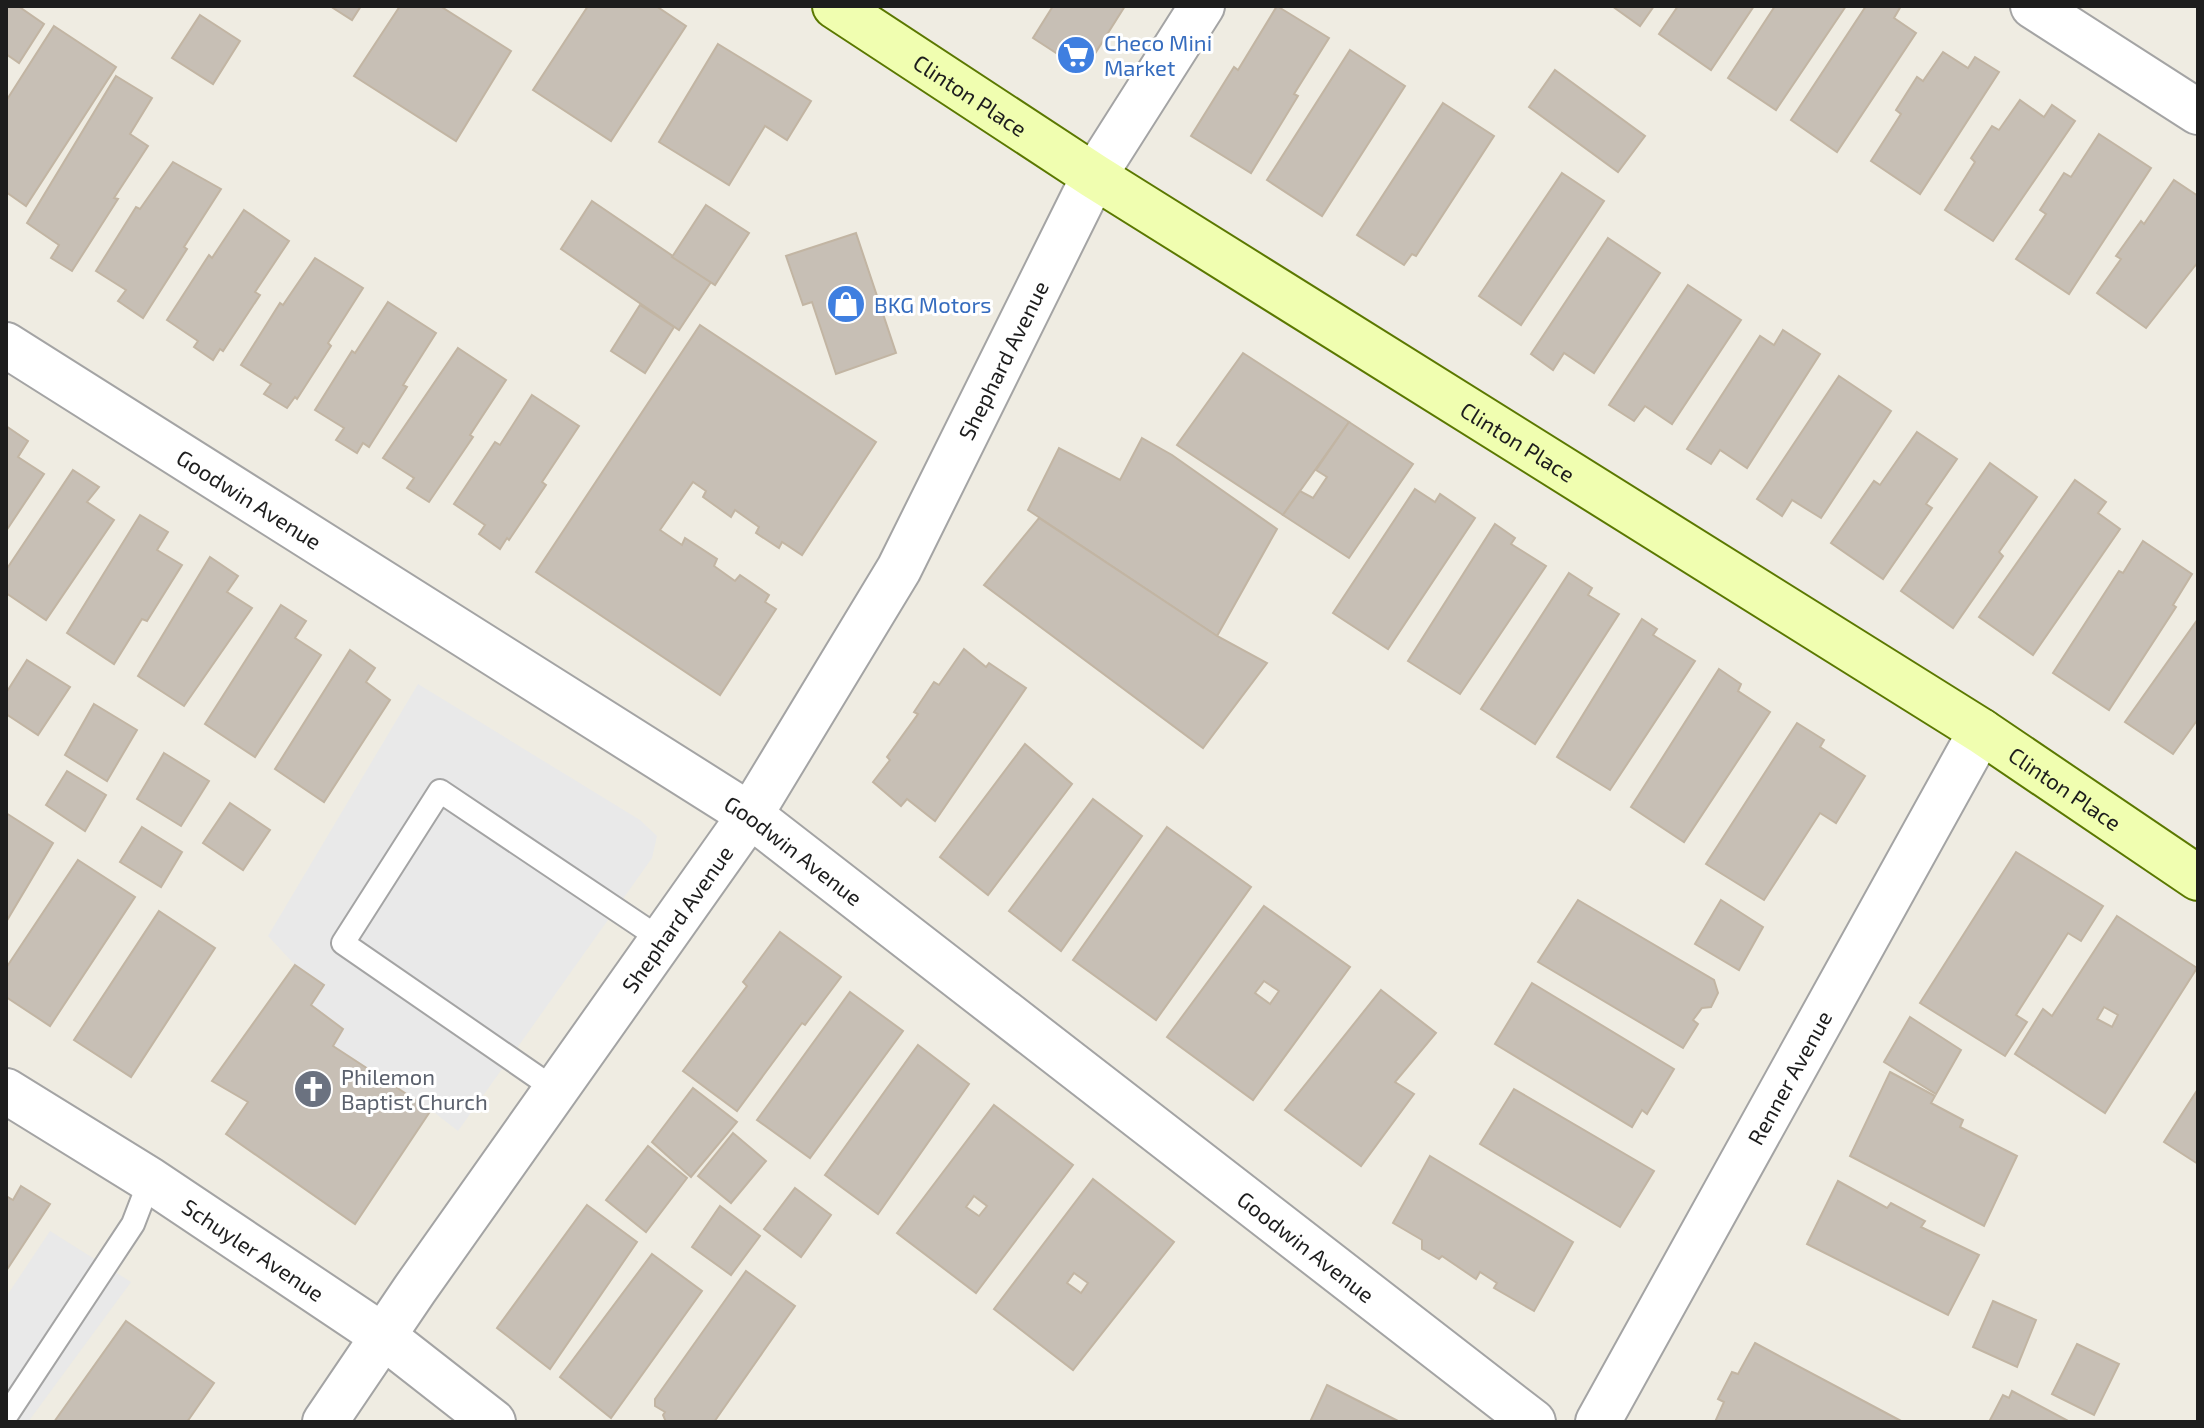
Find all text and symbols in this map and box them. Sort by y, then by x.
place label: Checo Mini Market [1104,29,1212,80]
supermarket icon: Checo Mini Market [1055,34,1097,76]
street label: Clinton Place [909,48,1032,141]
street label: Shephard Avenue [952,276,1053,444]
shop icon: BKG Motors [825,283,867,325]
place label: BKG Motors [874,291,992,317]
street label: Clinton Place [1456,396,1580,487]
street label: Goodwin Avenue [172,443,327,554]
street label: Clinton Place [2004,741,2126,835]
street label: Goodwin Avenue [720,790,868,910]
street label: Shephard Avenue [616,840,738,997]
street label: Renner Avenue [1741,1006,1837,1149]
place label: Philemon Baptist Church [341,1063,488,1114]
church icon: Philemon Baptist Church [292,1068,334,1110]
street label: Goodwin Avenue [1233,1185,1380,1307]
street label: Schuyler Avenue [178,1193,329,1306]

